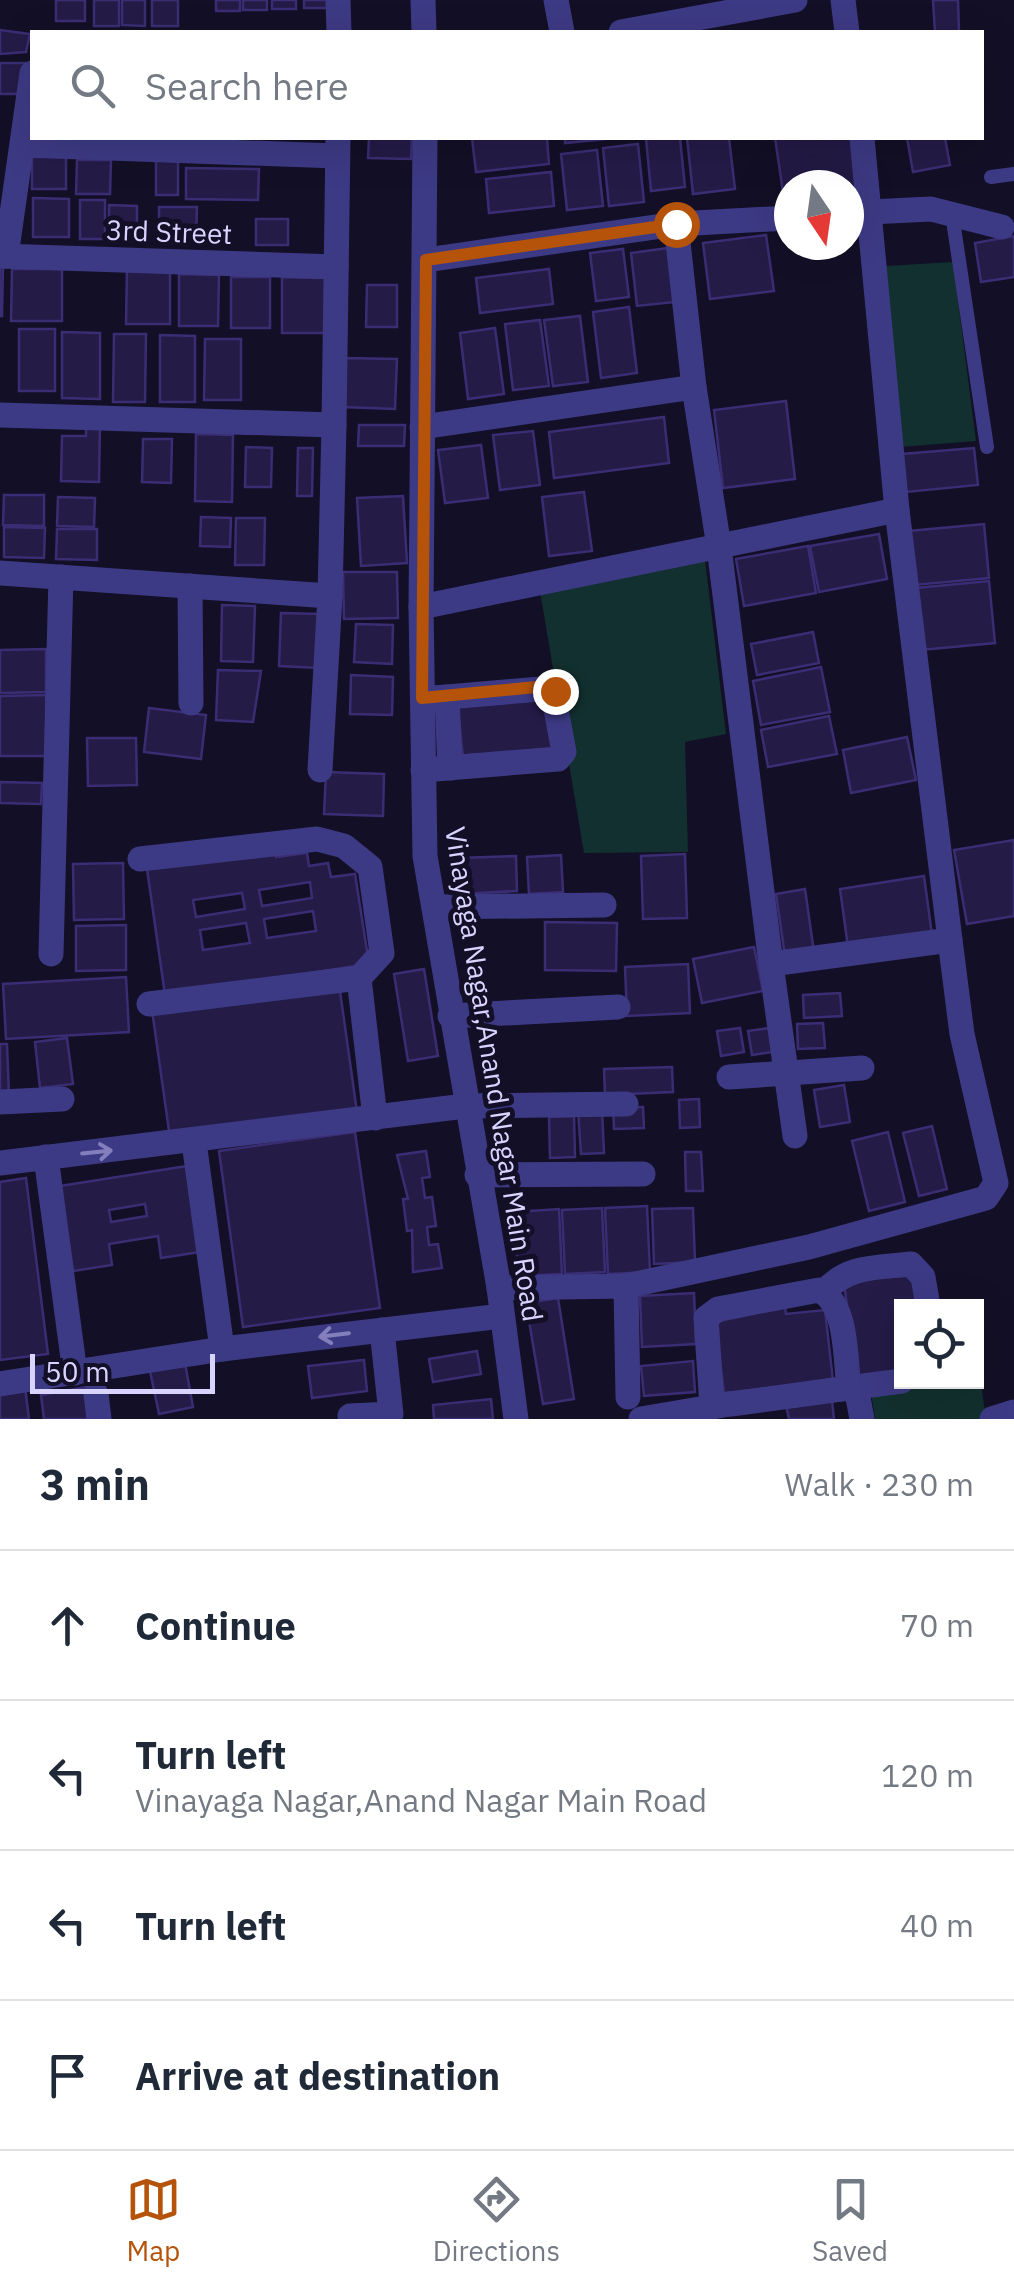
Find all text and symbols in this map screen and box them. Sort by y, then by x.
search box [30,30,984,140]
icon: search [65,58,120,113]
text: Search here [145,61,349,110]
north arrow [774,170,864,260]
route start [654,202,700,248]
street label: 3rd Street [105,211,233,252]
route end [533,669,579,715]
street label: Vinayaga Nagar,Anand Nagar Main Road [437,824,552,1324]
one-way arrow [80,1142,112,1161]
map controls [894,1299,984,1389]
button: locate [894,1299,984,1389]
one-way arrow [319,1326,351,1345]
scale bar [30,1349,215,1394]
text: 50 m [45,1353,110,1390]
text: 3 min [40,1457,150,1512]
text: Walk · 230 m [785,1463,974,1505]
icon: ahead [40,1598,95,1653]
text: Continue [135,1601,296,1650]
text: 70 m [900,1604,974,1646]
text: Turn left [135,1730,286,1779]
icon: left [40,1748,95,1803]
text: 120 m [881,1754,974,1796]
text: Vinayaga Nagar,Anand Nagar Main Road [135,1779,707,1821]
icon: left [40,1898,95,1953]
text: Turn left [135,1901,286,1950]
text: 40 m [900,1904,974,1946]
icon: arrive [40,2048,95,2103]
text: Arrive at destination [135,2051,500,2100]
tab: Map [126,2172,181,2269]
tab: Directions [433,2172,560,2269]
tab: Saved [812,2172,888,2269]

